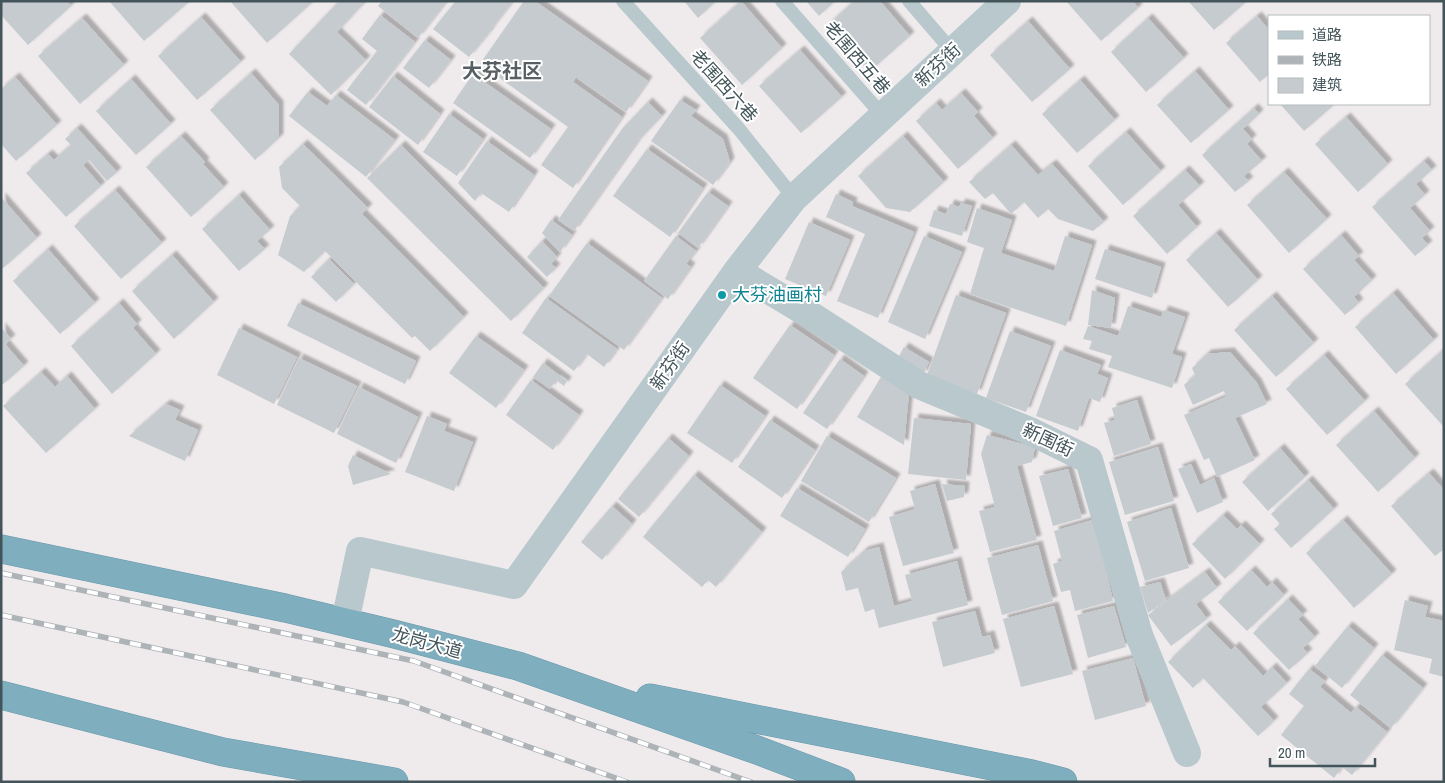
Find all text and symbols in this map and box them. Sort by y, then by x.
legend [1268,15,1430,105]
street label: 老围西五巷 [818,16,896,100]
text: 道路 [1312,24,1342,45]
street label: 新芬街 [909,37,966,92]
street label: 老围西六巷 [685,44,764,127]
text: 铁路 [1312,49,1342,70]
district label: 大芬社区 [462,57,542,84]
text: 建筑 [1312,74,1342,95]
place label: 大芬油画村 [732,282,822,307]
marker: 大芬油画村 [716,289,728,301]
street label: 新芬街 [644,336,695,395]
street label: 新围街 [1018,417,1078,462]
street label: 龙岗大道 [389,621,465,664]
scale bar [1270,736,1375,768]
text: 20 m [1278,742,1305,763]

